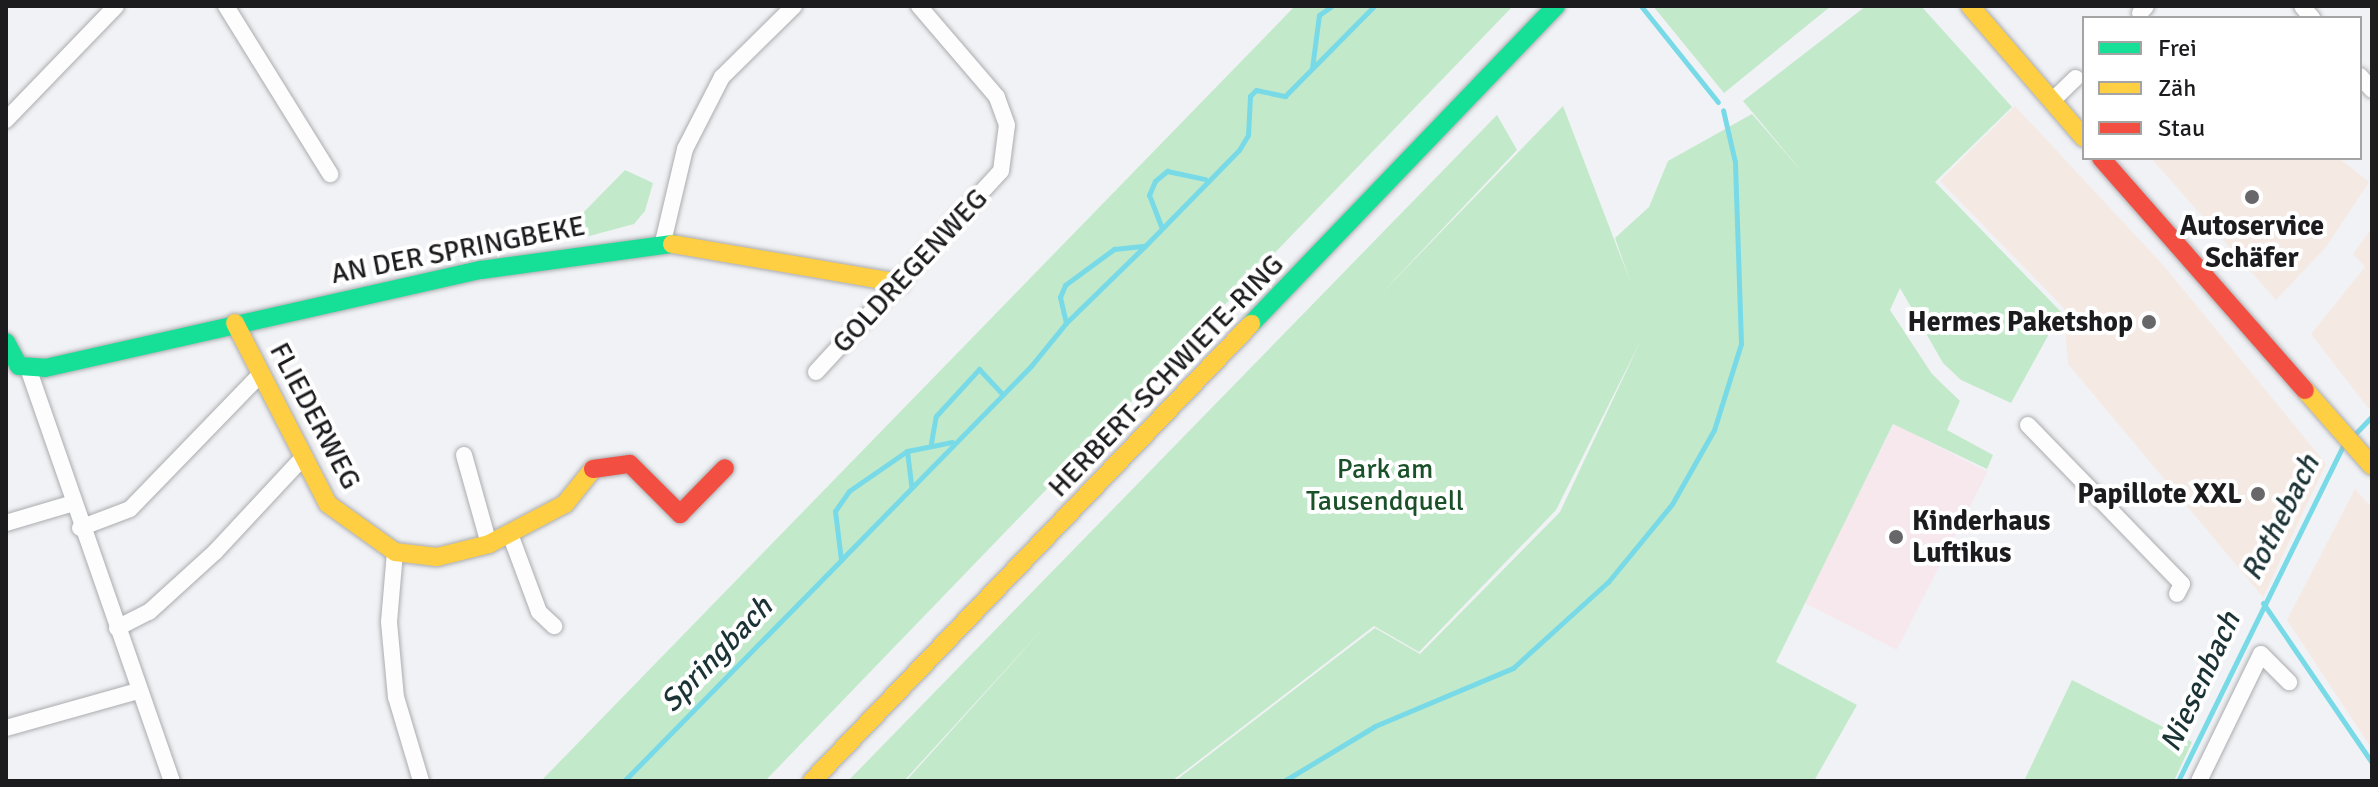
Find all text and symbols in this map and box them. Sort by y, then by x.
legend [2082,16,2362,160]
text: Frei [2158,33,2197,63]
text: Zäh [2158,73,2196,103]
text: Stau [2158,113,2205,143]
street label: GOLDREGENWEG [826,182,994,360]
marker: Autoservice Schäfer [2243,188,2261,206]
street label: AN DER SPRINGBEKE [328,209,588,291]
place label: Autoservice Schäfer [2180,209,2324,275]
street label: HERBERT-SCHWIETE-RING [1042,248,1290,504]
place label: Hermes Paketshop [1908,305,2133,339]
marker: Hermes Paketshop [2140,313,2158,331]
street label: FLIEDERWEG [262,337,368,495]
water label: Rothebach [2234,449,2328,587]
park label: Park am Tausendquell [1306,452,1464,518]
place label: Papillote XXL [2077,477,2242,511]
marker: Papillote XXL [2249,485,2267,503]
place label: Kinderhaus Luftikus [1912,504,2050,570]
marker: Kinderhaus Luftikus [1887,528,1905,546]
water label: Springbach [653,590,781,720]
water label: Niesenbach [2153,607,2249,757]

